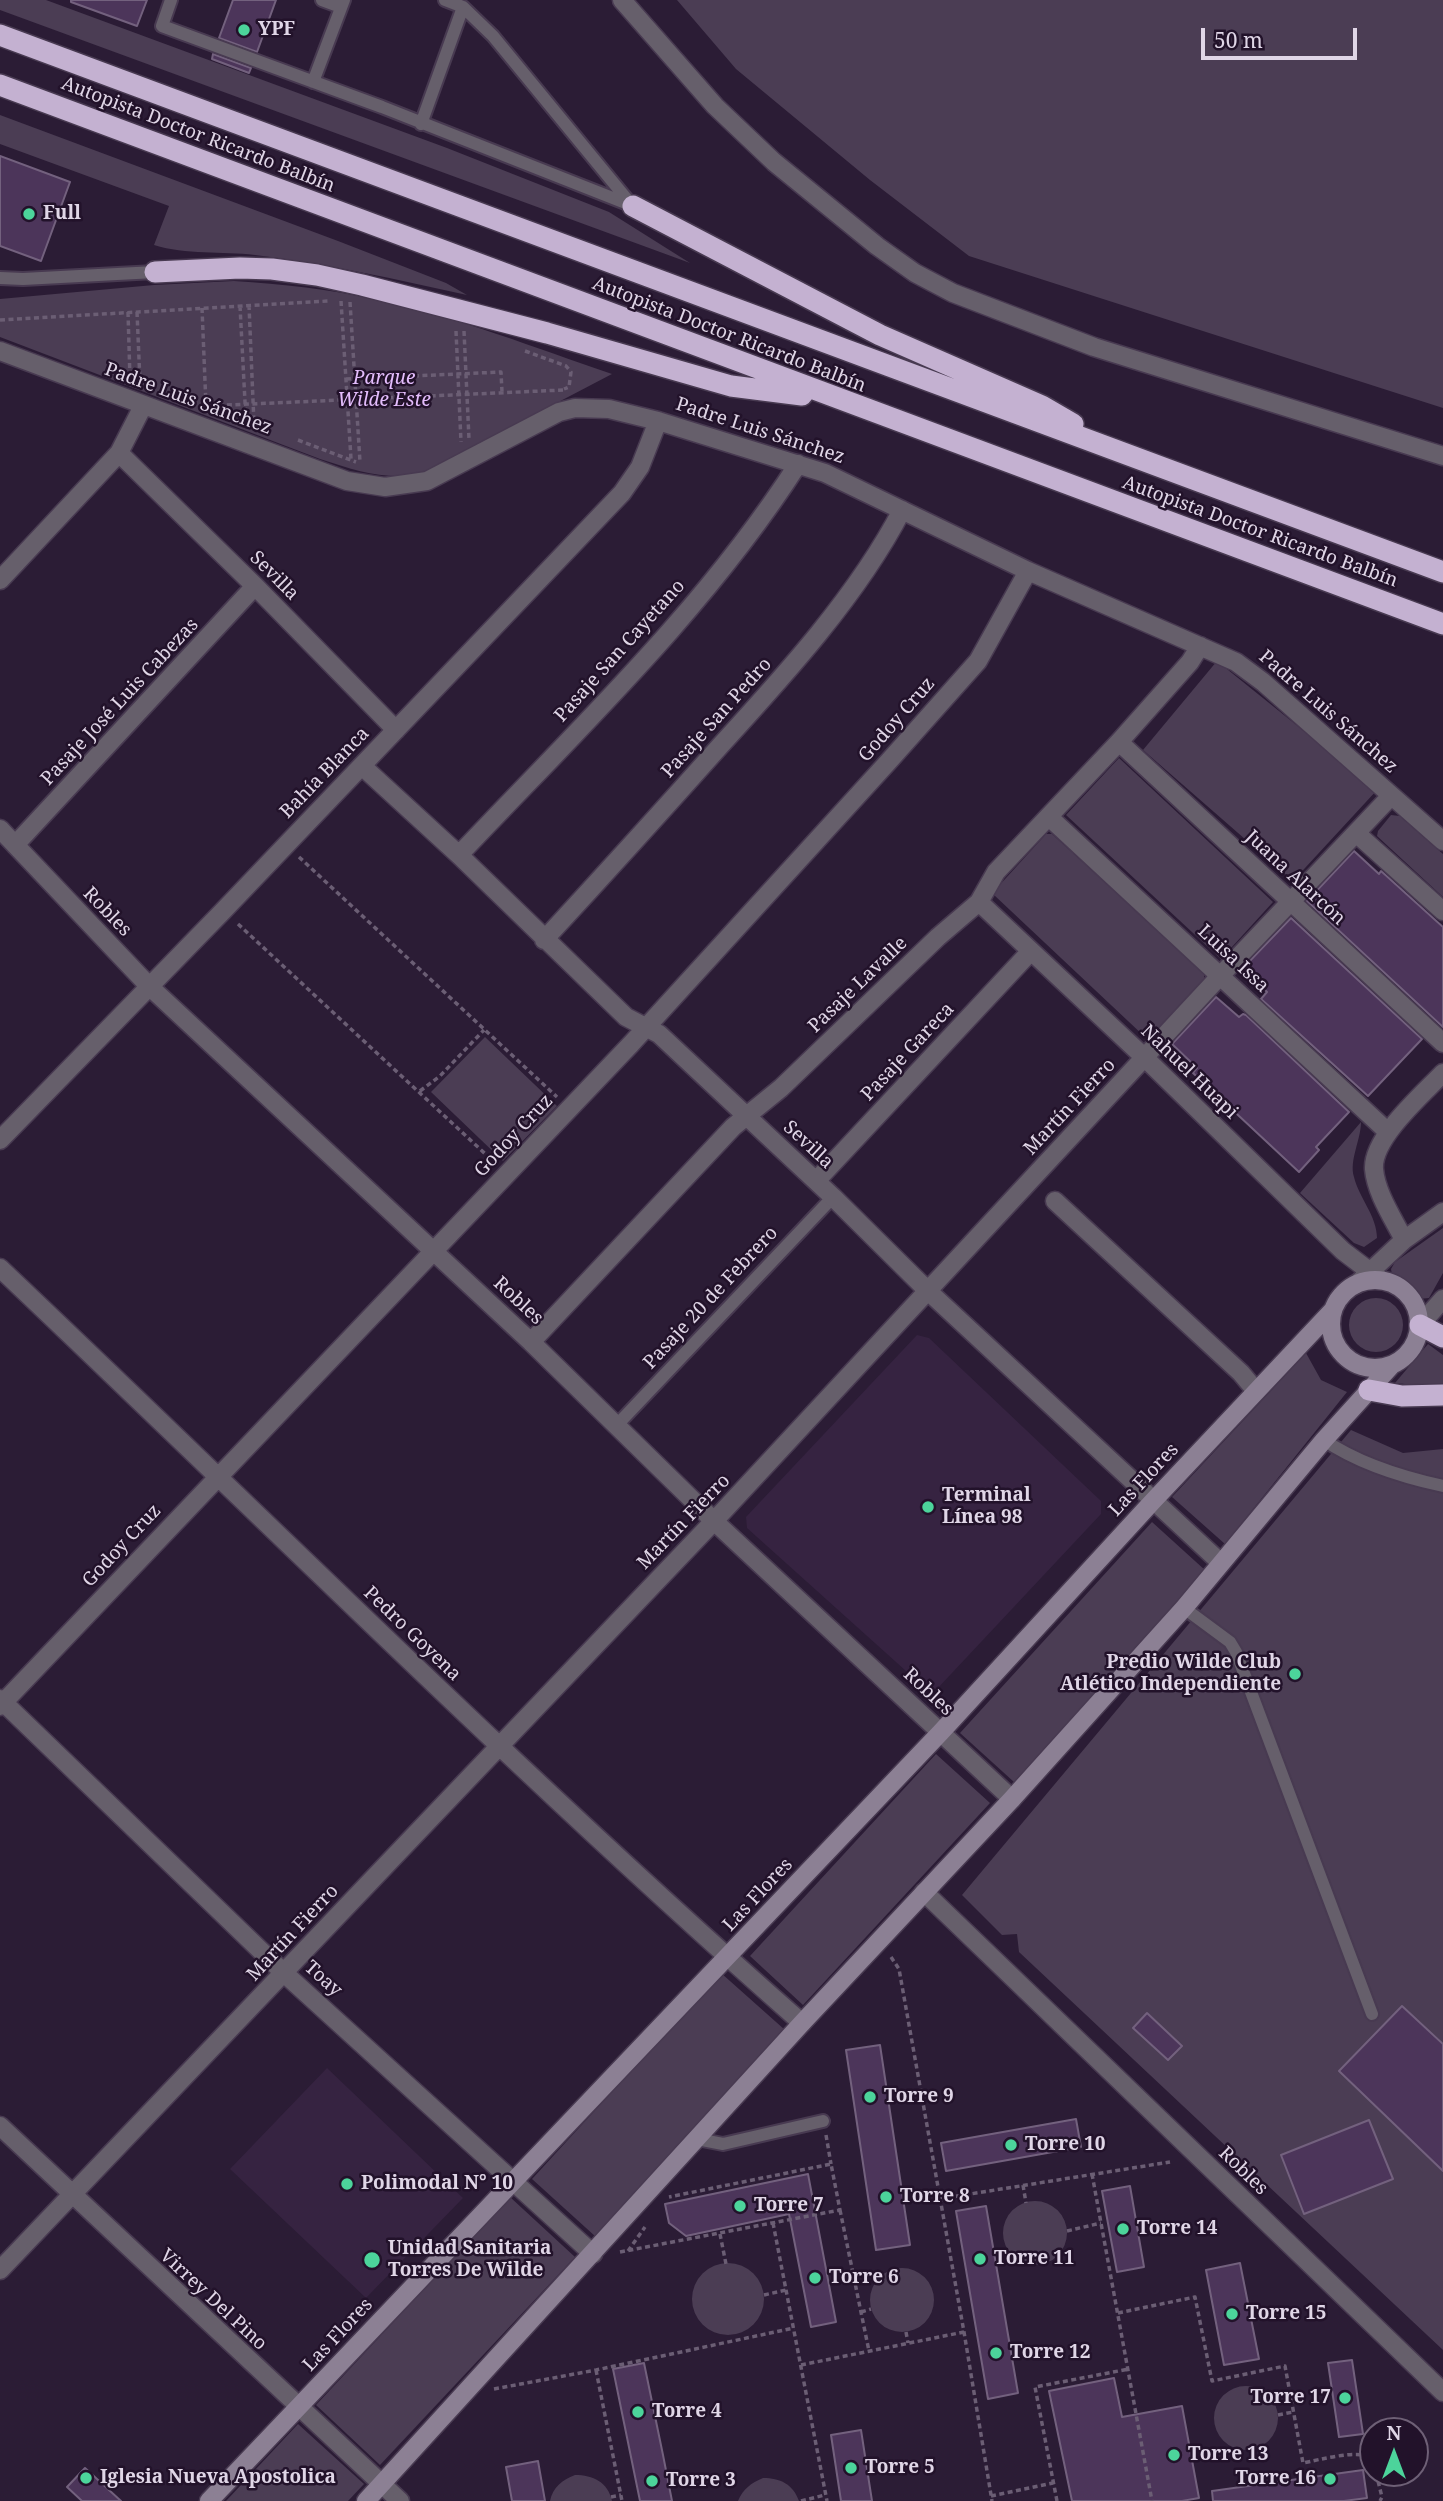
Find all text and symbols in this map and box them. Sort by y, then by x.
scale bar [1205,14,1361,58]
place label: YPF [258,19,295,41]
marker: YPF [236,22,252,38]
text: 50 m [1214,26,1263,54]
street label: Autopista Doctor Ricardo Balbín [58,72,338,198]
place label: Full [43,203,81,225]
marker: Full [21,206,37,222]
street label: Autopista Doctor Ricardo Balbín [589,272,869,398]
street label: Padre Luis Sánchez [101,358,275,440]
park label: Parque Wilde Este [337,368,431,412]
street label: Padre Luis Sánchez [673,393,847,469]
street label: Autopista Doctor Ricardo Balbín [1119,471,1401,593]
street label: Sevilla [245,547,303,605]
street label: Pasaje San Cayetano [550,575,690,727]
street label: Pasaje José Luis Cabezas [37,614,203,790]
street label: Padre Luis Sánchez [1254,646,1402,778]
street label: Pasaje San Pedro [657,653,777,783]
street label: Godoy Cruz [854,673,940,767]
street label: Bahía Blanca [276,723,374,823]
street label: Juana Alarcón [1240,826,1350,930]
street label: Robles [78,883,136,941]
street label: Luisa Issa [1193,920,1273,998]
street label: Pasaje Lavalle [804,932,912,1038]
street label: Pasaje Gareca [857,998,959,1106]
street label: Nahuel Huapi [1136,1020,1242,1124]
street label: Martín Fierro [1019,1054,1121,1160]
street label: Godoy Cruz [470,1090,558,1182]
street label: Sevilla [778,1116,838,1174]
street label: Pasaje 20 de Febrero [639,1222,783,1374]
street label: Robles [488,1272,548,1330]
street label: Las Flores [1104,1439,1184,1521]
street label: Martín Fierro [633,1470,735,1574]
place label: Terminal Línea 98 [942,1485,1031,1529]
marker: Terminal Línea 98 [920,1499,936,1515]
street label: Godoy Cruz [78,1500,166,1592]
street label: Pedro Goyena [359,1582,465,1686]
place label: Predio Wilde Club Atlético Independiente [1060,1652,1281,1696]
street label: Robles [898,1663,958,1721]
marker: Predio Wilde Club Atlético Independiente [1287,1666,1303,1682]
street label: Las Flores [718,1854,798,1936]
street label: Martín Fierro [242,1880,344,1986]
street label: Toay [300,1956,346,2002]
place label: Torre 9 [884,2086,954,2108]
marker: Torre 9 [862,2089,878,2105]
place label: Torre 10 [1025,2134,1105,2156]
marker: Torre 10 [1003,2137,1019,2153]
street label: Robles [1214,2142,1272,2200]
place label: Polimodal N° 10 [361,2173,513,2195]
marker: Polimodal N° 10 [339,2176,355,2192]
place label: Torre 8 [900,2186,970,2208]
marker: Torre 8 [878,2189,894,2205]
place label: Torre 7 [754,2195,824,2217]
marker: Torre 7 [732,2198,748,2214]
place label: Torre 14 [1137,2218,1217,2240]
marker: Torre 14 [1115,2221,1131,2237]
place label: Unidad Sanitaria Torres De Wilde [388,2238,551,2282]
street label: Virrey Del Pino [155,2245,271,2355]
place label: Torre 11 [994,2248,1074,2270]
marker: Unidad Sanitaria Torres De Wilde [362,2250,382,2270]
marker: Torre 11 [972,2251,988,2267]
place label: Torre 6 [829,2267,899,2289]
marker: Torre 6 [807,2270,823,2286]
street label: Las Flores [298,2294,378,2376]
place label: Torre 15 [1246,2303,1326,2325]
marker: Torre 15 [1224,2306,1240,2322]
place label: Torre 12 [1010,2342,1090,2364]
marker: Torre 12 [988,2345,1004,2361]
place label: Torre 17 [1251,2387,1331,2409]
marker: Torre 17 [1337,2390,1353,2406]
place label: Torre 4 [652,2401,722,2423]
marker: Torre 4 [630,2404,646,2420]
north arrow [1359,2417,1429,2487]
text: N [1387,2420,1401,2446]
place label: Torre 13 [1188,2444,1268,2466]
marker: Torre 13 [1166,2447,1182,2463]
place label: Torre 5 [865,2457,935,2479]
marker: Torre 5 [843,2460,859,2476]
place label: Iglesia Nueva Apostolica [100,2467,336,2489]
place label: Torre 16 [1236,2468,1316,2490]
marker: Iglesia Nueva Apostolica [78,2470,94,2486]
place label: Torre 3 [666,2470,736,2492]
marker: Torre 16 [1322,2471,1338,2487]
marker: Torre 3 [644,2473,660,2489]

